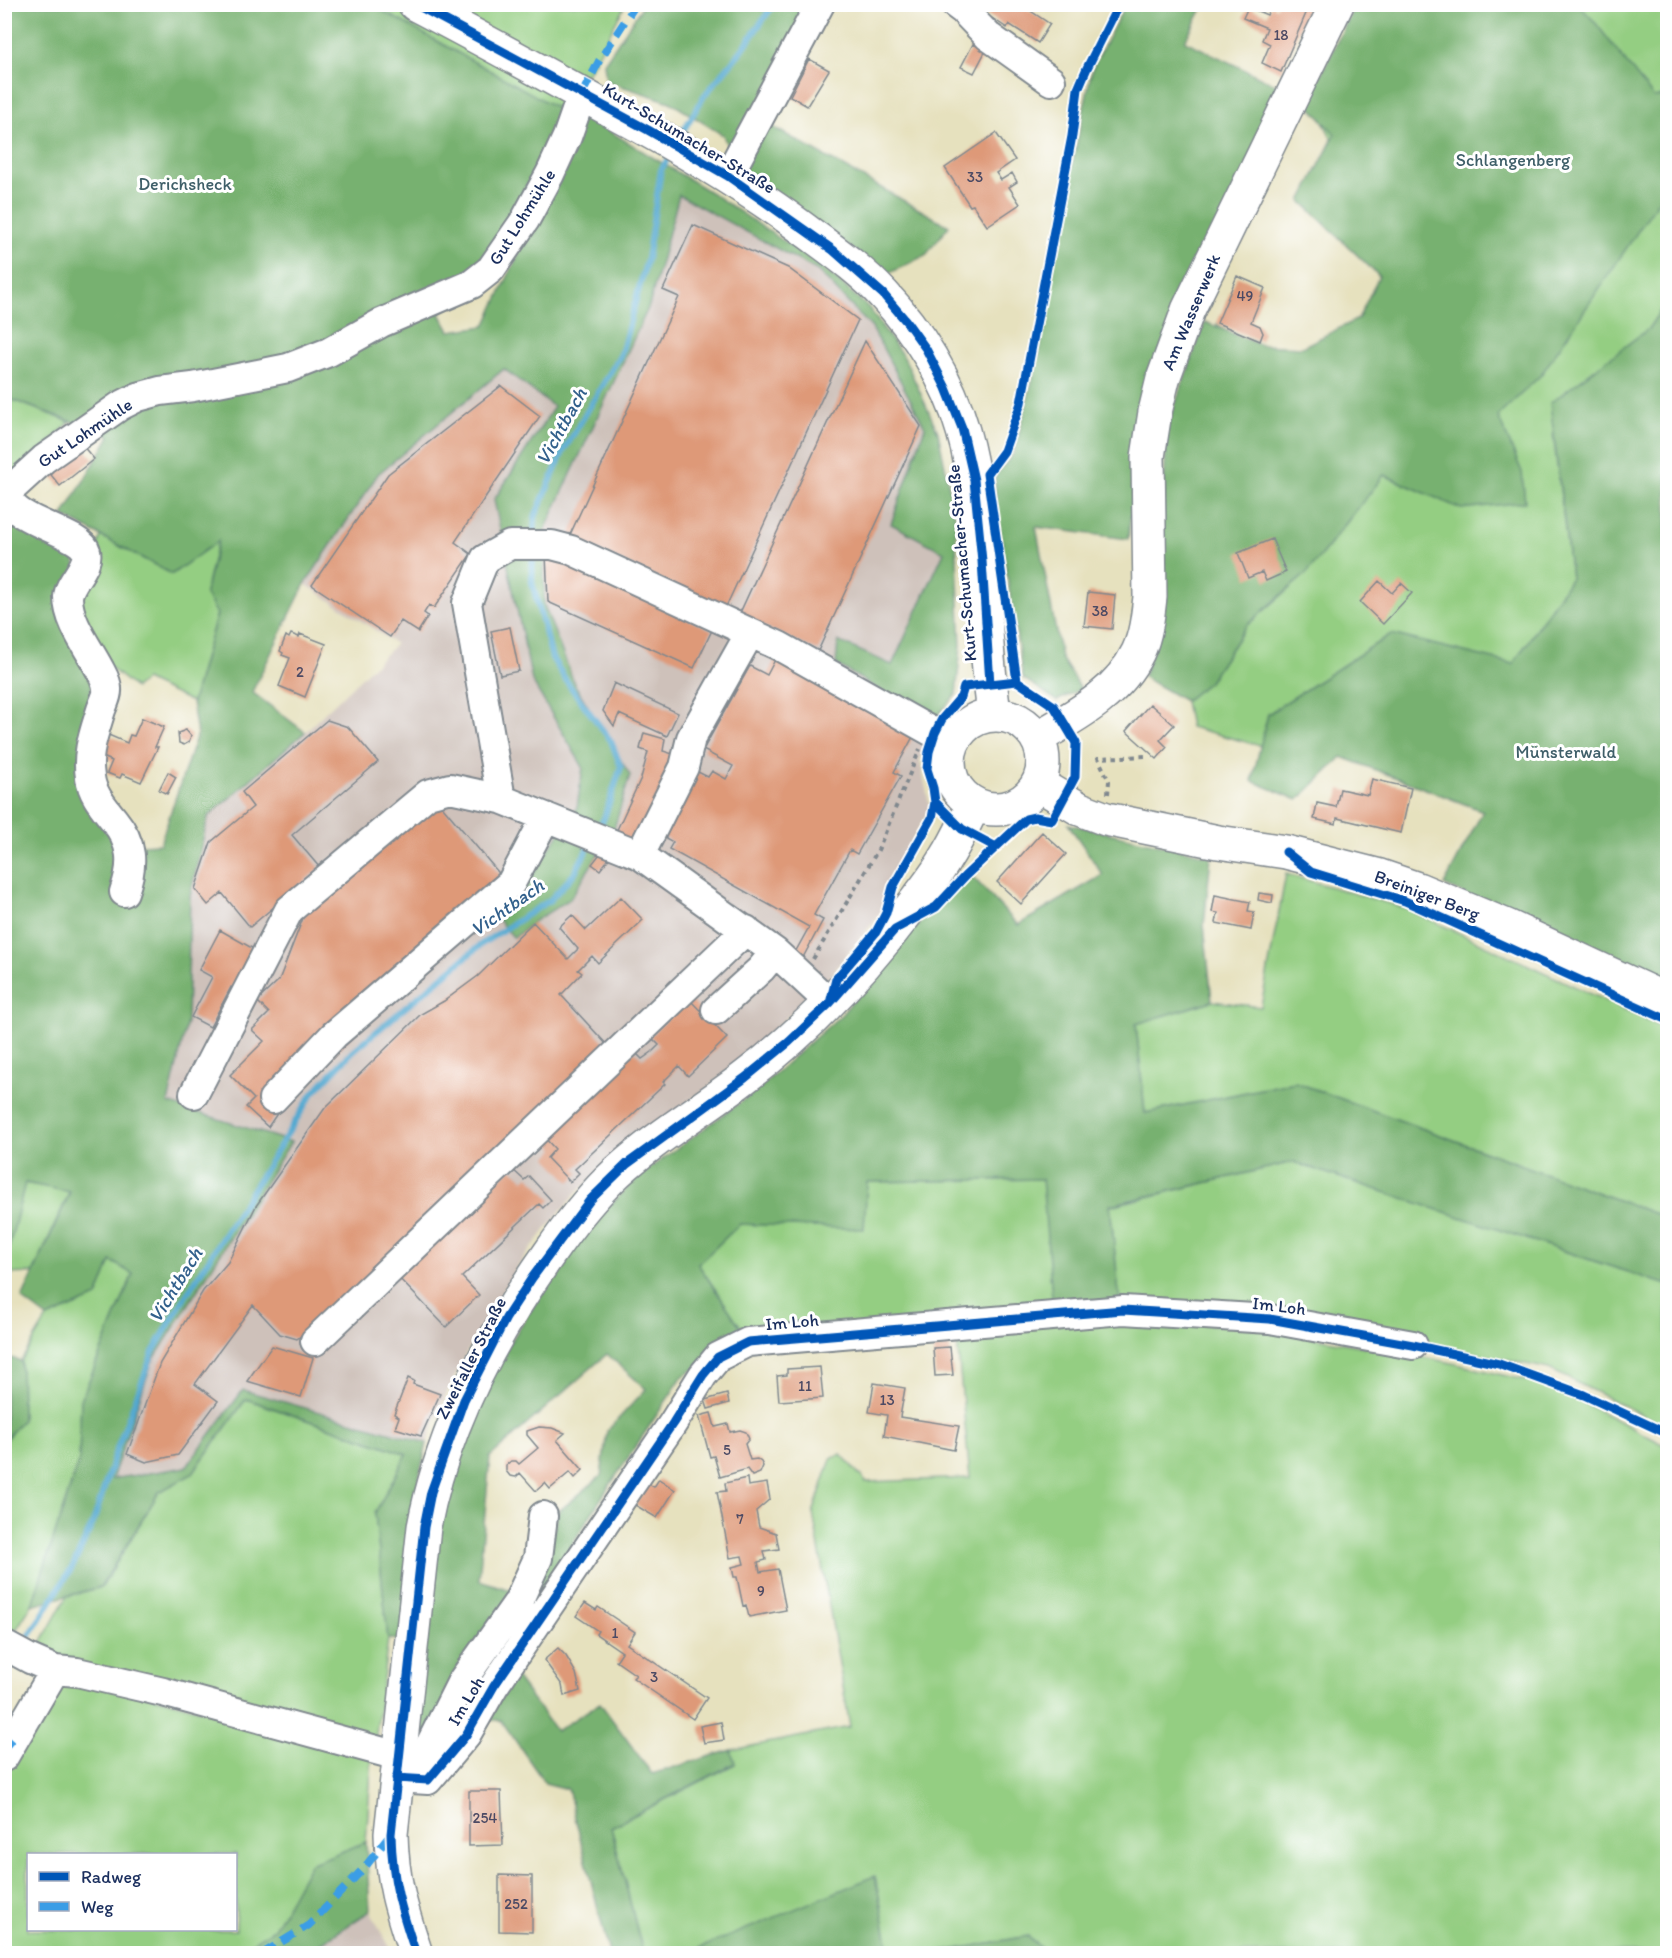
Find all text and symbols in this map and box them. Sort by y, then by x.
house number: 18 [1273,26,1289,44]
street label: Kurt-Schumacher-Straße [599,78,779,198]
park label: Schlangenberg [1456,149,1571,171]
street label: Gut Lohmühle [484,165,560,269]
house number: 33 [967,168,983,186]
park label: Derichsheck [138,173,233,195]
street label: Am Wasserwerk [1157,250,1226,373]
house number: 49 [1237,287,1254,305]
water label: Vichtbach [530,383,592,469]
street label: Gut Lohmühle [34,393,136,473]
street label: Kurt-Schumacher-Straße [942,464,982,662]
house number: 38 [1092,602,1108,620]
house number: 2 [296,663,304,681]
park label: Münsterwald [1516,741,1617,763]
street label: Breiniger Berg [1371,865,1484,925]
water label: Vichtbach [466,873,549,941]
water label: Vichtbach [143,1243,208,1327]
street label: Im Loh [1251,1292,1307,1320]
street label: Zweifaller Straße [431,1293,511,1423]
street label: Im Loh [764,1309,820,1335]
house number: 11 [798,1377,812,1395]
house number: 13 [879,1391,895,1409]
house number: 5 [723,1441,731,1459]
house number: 7 [736,1510,744,1528]
house number: 9 [757,1582,765,1600]
house number: 1 [612,1624,619,1642]
house number: 3 [650,1668,658,1686]
street label: Im Loh [443,1672,489,1730]
house number: 254 [473,1809,497,1827]
legend [27,1853,237,1931]
text: Radweg [81,1866,142,1888]
house number: 252 [504,1895,528,1913]
text: Weg [81,1896,114,1918]

